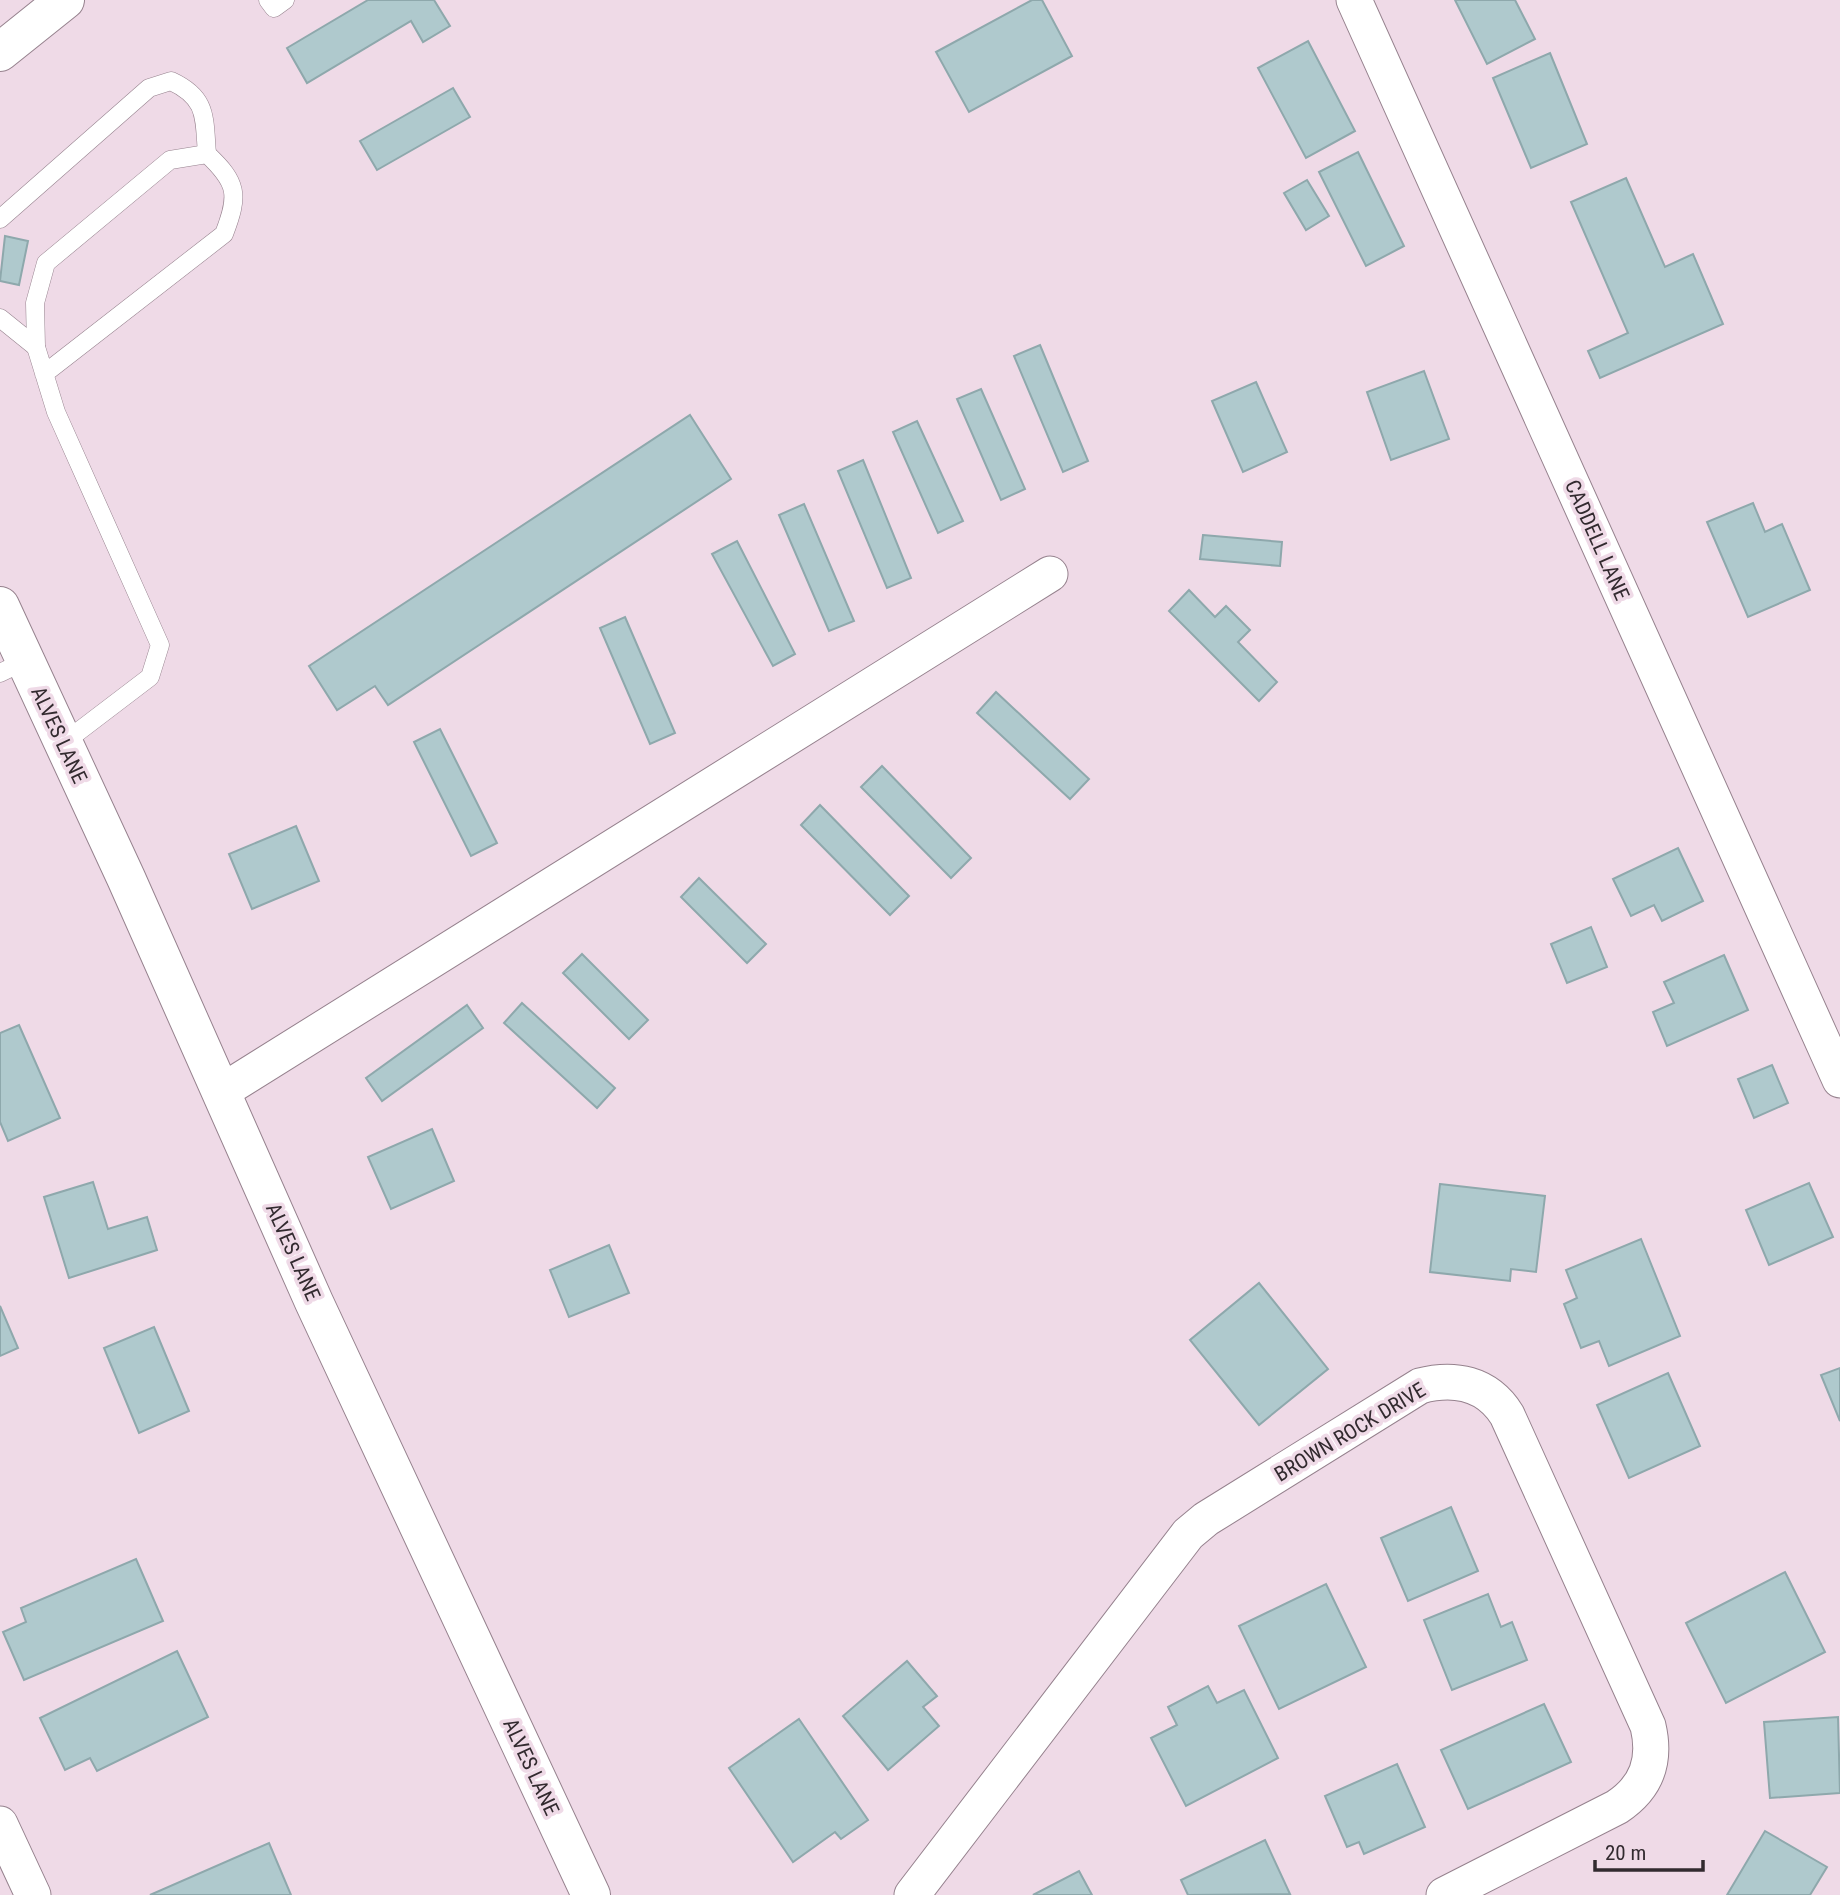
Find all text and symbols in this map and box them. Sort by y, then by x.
street label: CADDELL LANE [1560,476,1634,604]
street label: ALVES LANE [26,683,92,787]
street label: ALVES LANE [261,1200,325,1304]
street label: BROWN ROCK DRIVE [1270,1378,1430,1486]
street label: ALVES LANE [498,1715,564,1819]
scale bar [1595,1828,1703,1872]
text: 20 m [1605,1841,1646,1865]

